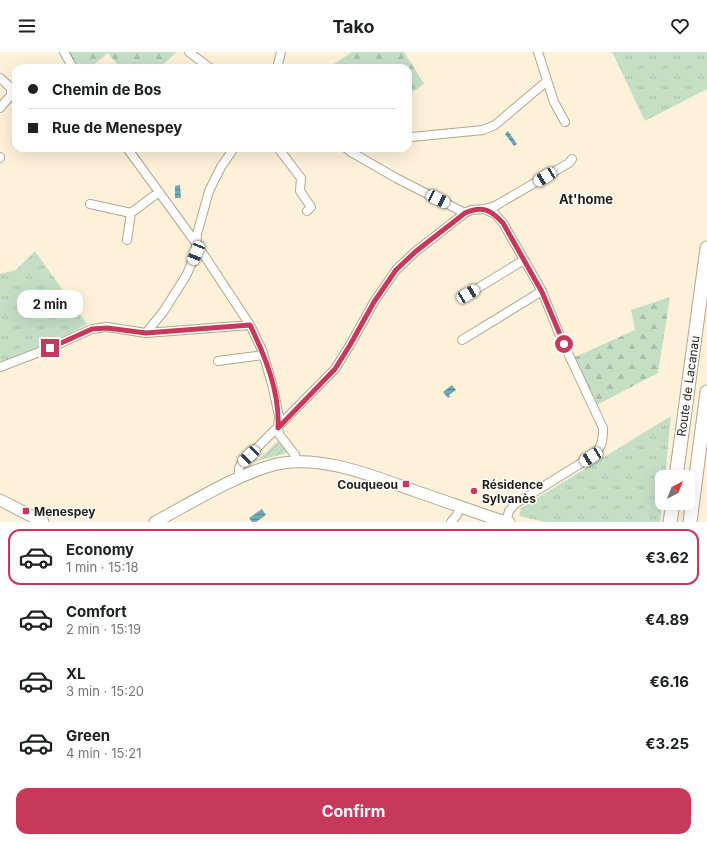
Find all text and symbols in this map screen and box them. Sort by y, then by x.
icon: menu [16,15,38,37]
icon: heart [669,15,691,37]
text: Tako [332,16,375,37]
text: Chemin de Bos [52,80,161,99]
text: Rue de Menespey [52,118,182,137]
car [532,166,558,188]
car [425,188,451,210]
district label: At'home [559,191,613,207]
car [186,240,206,266]
car [455,283,481,305]
callout: 2 min [17,290,83,318]
text: 2 min [33,296,67,312]
street label: Route de Lacanau [673,334,703,438]
route start [555,335,573,353]
route end [41,339,59,357]
car [236,443,262,469]
car [578,446,604,468]
north arrow [655,470,695,510]
map controls [655,470,695,510]
place label: Couqueou [337,477,398,492]
place label: Résidence Sylvanès [482,477,543,506]
marker: Couqueou [401,479,411,489]
marker: Résidence Sylvanès [469,486,479,496]
place label: Menespey [34,504,96,519]
marker: Menespey [21,506,31,516]
icon: car [18,539,54,575]
text: Economy [66,540,134,559]
text: €3.62 [646,548,689,567]
text: 1 min · 15:18 [66,559,138,575]
icon: car [18,601,54,637]
text: Comfort [66,602,127,621]
text: €4.89 [645,610,689,629]
text: 2 min · 15:19 [66,621,141,637]
icon: car [18,663,54,699]
text: XL [66,664,86,683]
text: €6.16 [650,672,689,691]
text: 3 min · 15:20 [66,683,144,699]
icon: car [18,725,54,761]
text: Green [66,726,110,745]
text: €3.25 [645,734,689,753]
text: 4 min · 15:21 [66,745,141,761]
button: Confirm [16,788,691,834]

